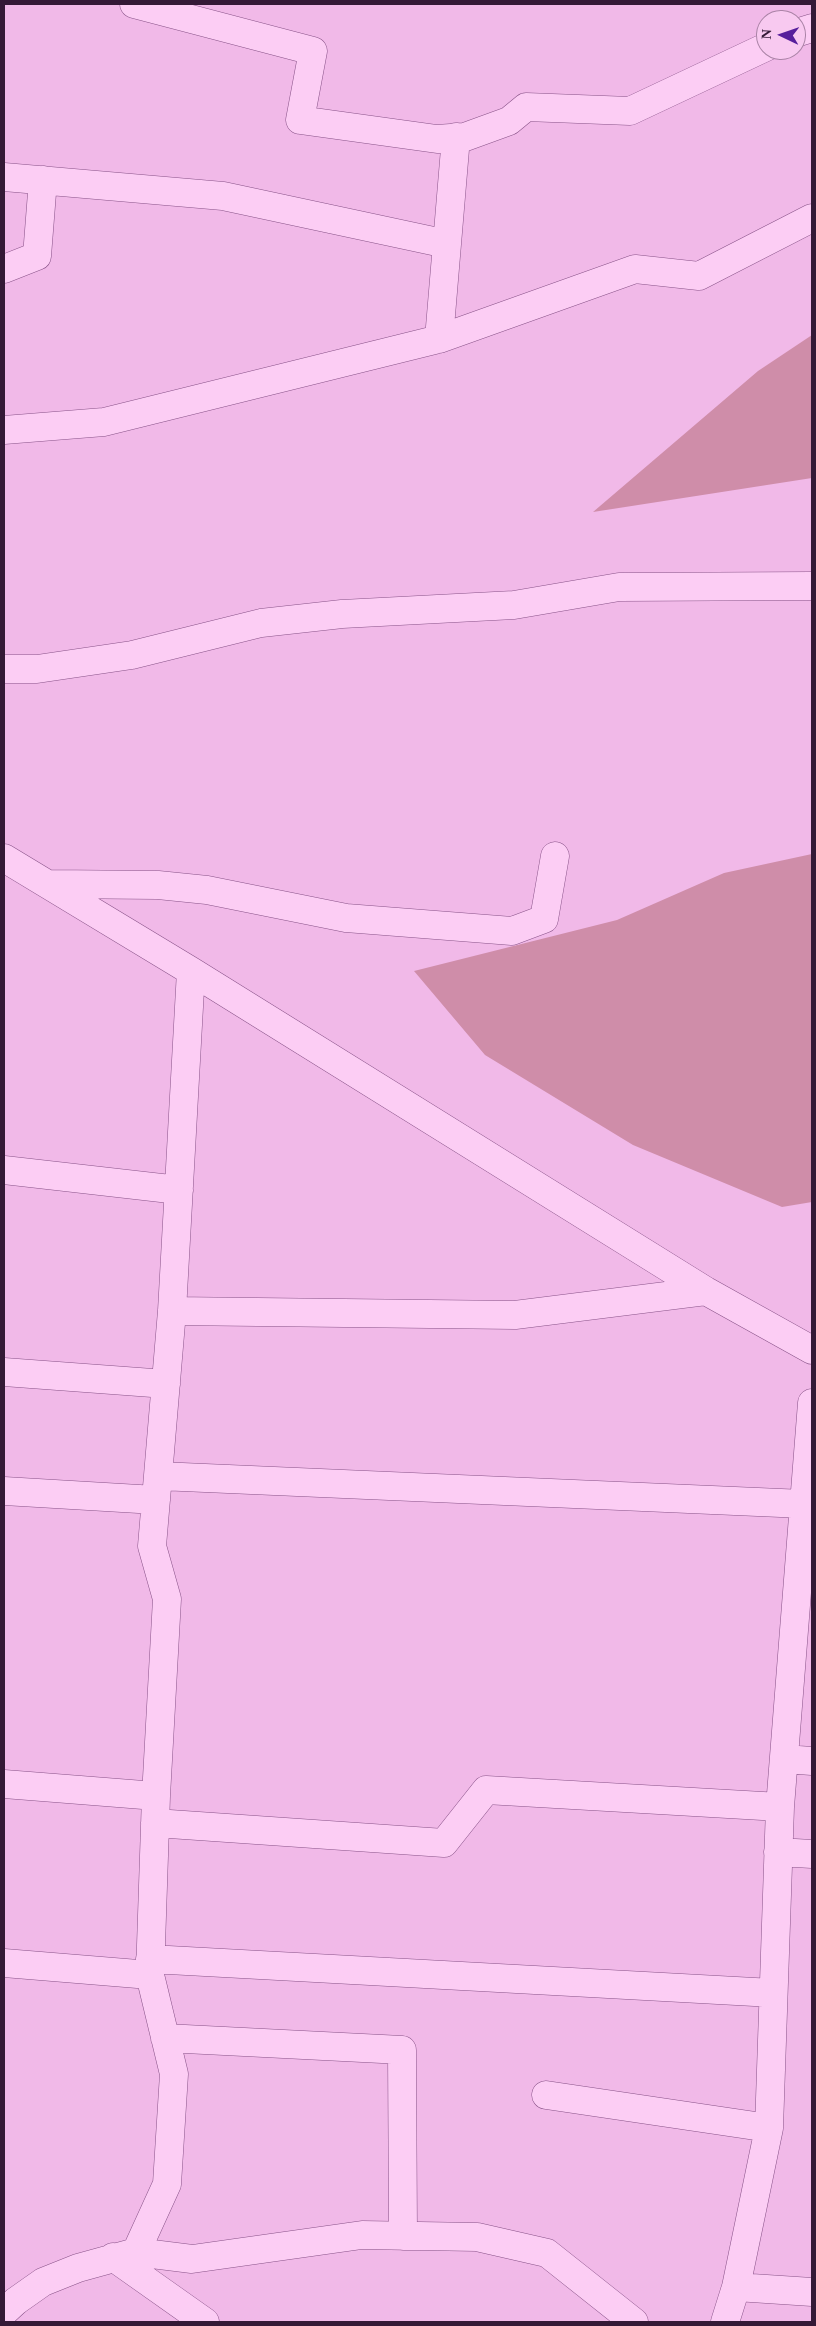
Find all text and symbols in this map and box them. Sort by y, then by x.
north arrow [756,10,806,60]
text: N [759,29,774,40]

